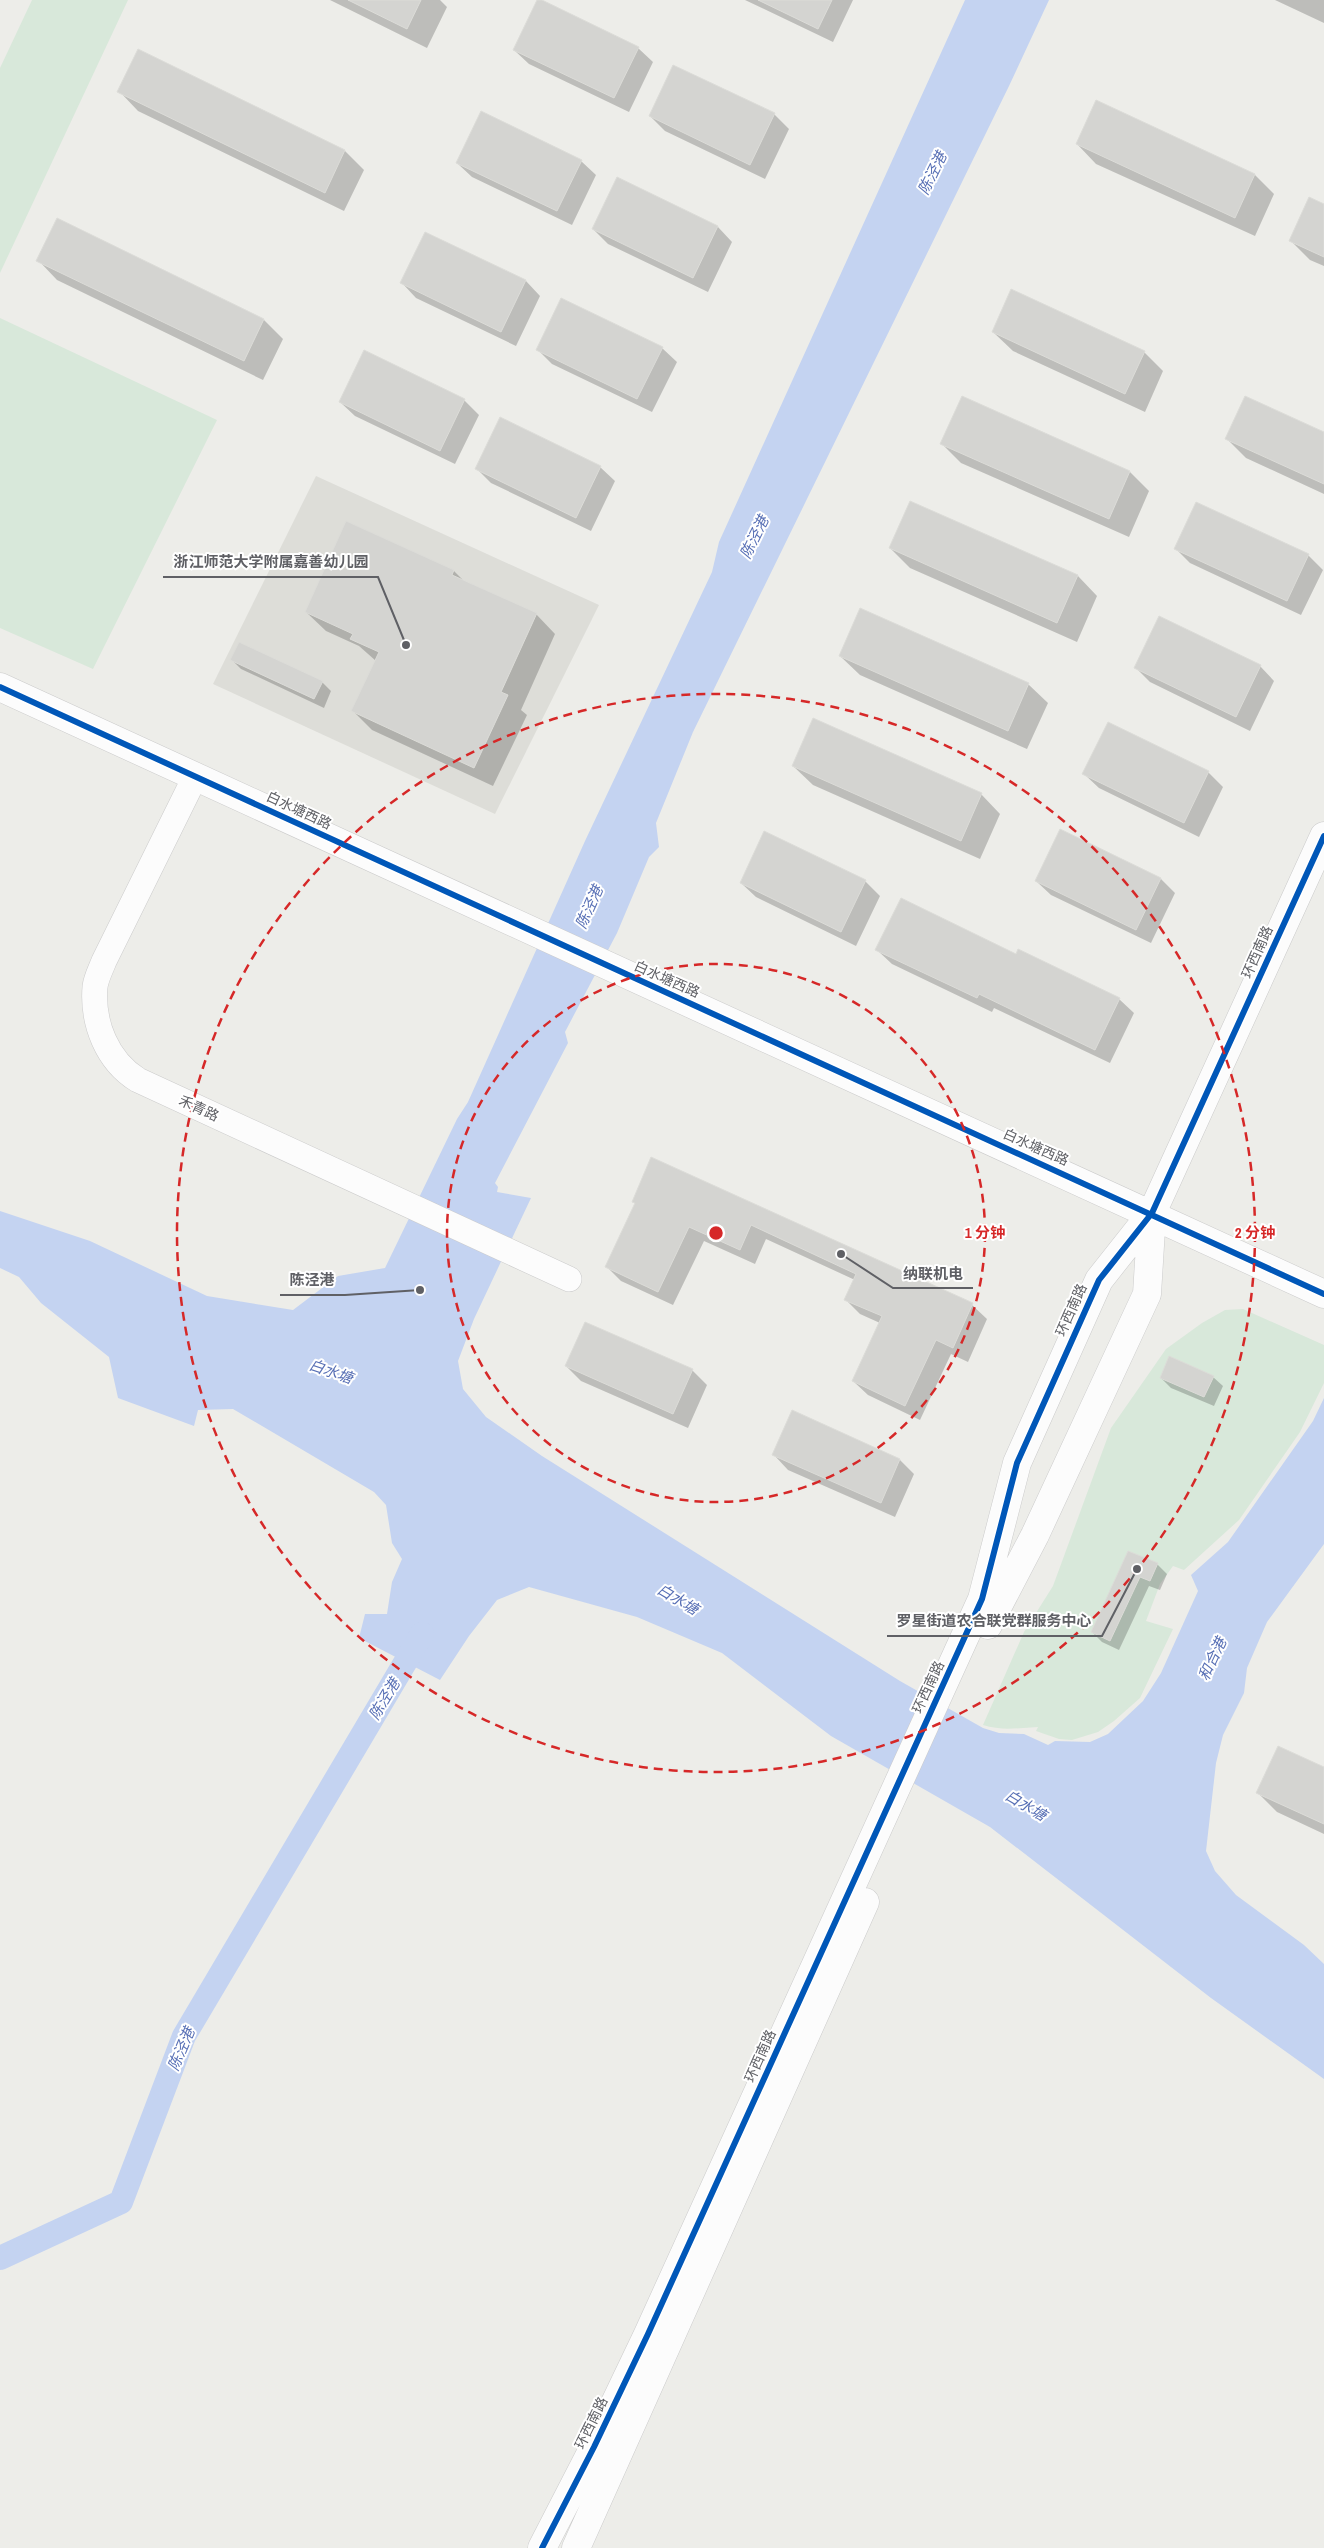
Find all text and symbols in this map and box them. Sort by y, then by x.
water label: 陈泾港 [913,146,952,198]
water label: 陈泾港 [735,510,774,562]
callout: 浙江师范大学附属嘉善幼儿园 [163,547,378,577]
text: 浙江师范大学附属嘉善幼儿园 [173,551,369,572]
street label: 白水塘西路 [263,787,335,833]
water label: 陈泾港 [570,880,609,932]
street label: 环西南路 [1237,923,1277,981]
street label: 白水塘西路 [631,957,703,1001]
street label: 禾青路 [176,1091,222,1125]
street label: 白水塘西路 [1000,1125,1072,1169]
text: 1 分钟 [965,1222,1005,1243]
text: 2 分钟 [1235,1222,1275,1243]
centre of rings [707,1224,725,1242]
callout: 纳联机电 [893,1258,973,1288]
text: 纳联机电 [903,1263,963,1284]
callout: 陈泾港 [280,1265,345,1295]
text: 陈泾港 [289,1269,335,1290]
street label: 环西南路 [1051,1281,1091,1339]
water label: 白水塘 [306,1354,359,1389]
water label: 白水塘 [653,1578,705,1621]
callout: 罗星街道农合联党群服务中心 [887,1606,1102,1636]
text: 罗星街道农合联党群服务中心 [896,1610,1092,1631]
water label: 和合港 [1193,1632,1232,1684]
street label: 环西南路 [908,1658,948,1716]
water label: 陈泾港 [363,1673,406,1724]
water label: 白水塘 [1001,1784,1053,1827]
water label: 陈泾港 [163,2022,200,2074]
street label: 环西南路 [740,2027,780,2085]
street label: 环西南路 [571,2394,611,2452]

